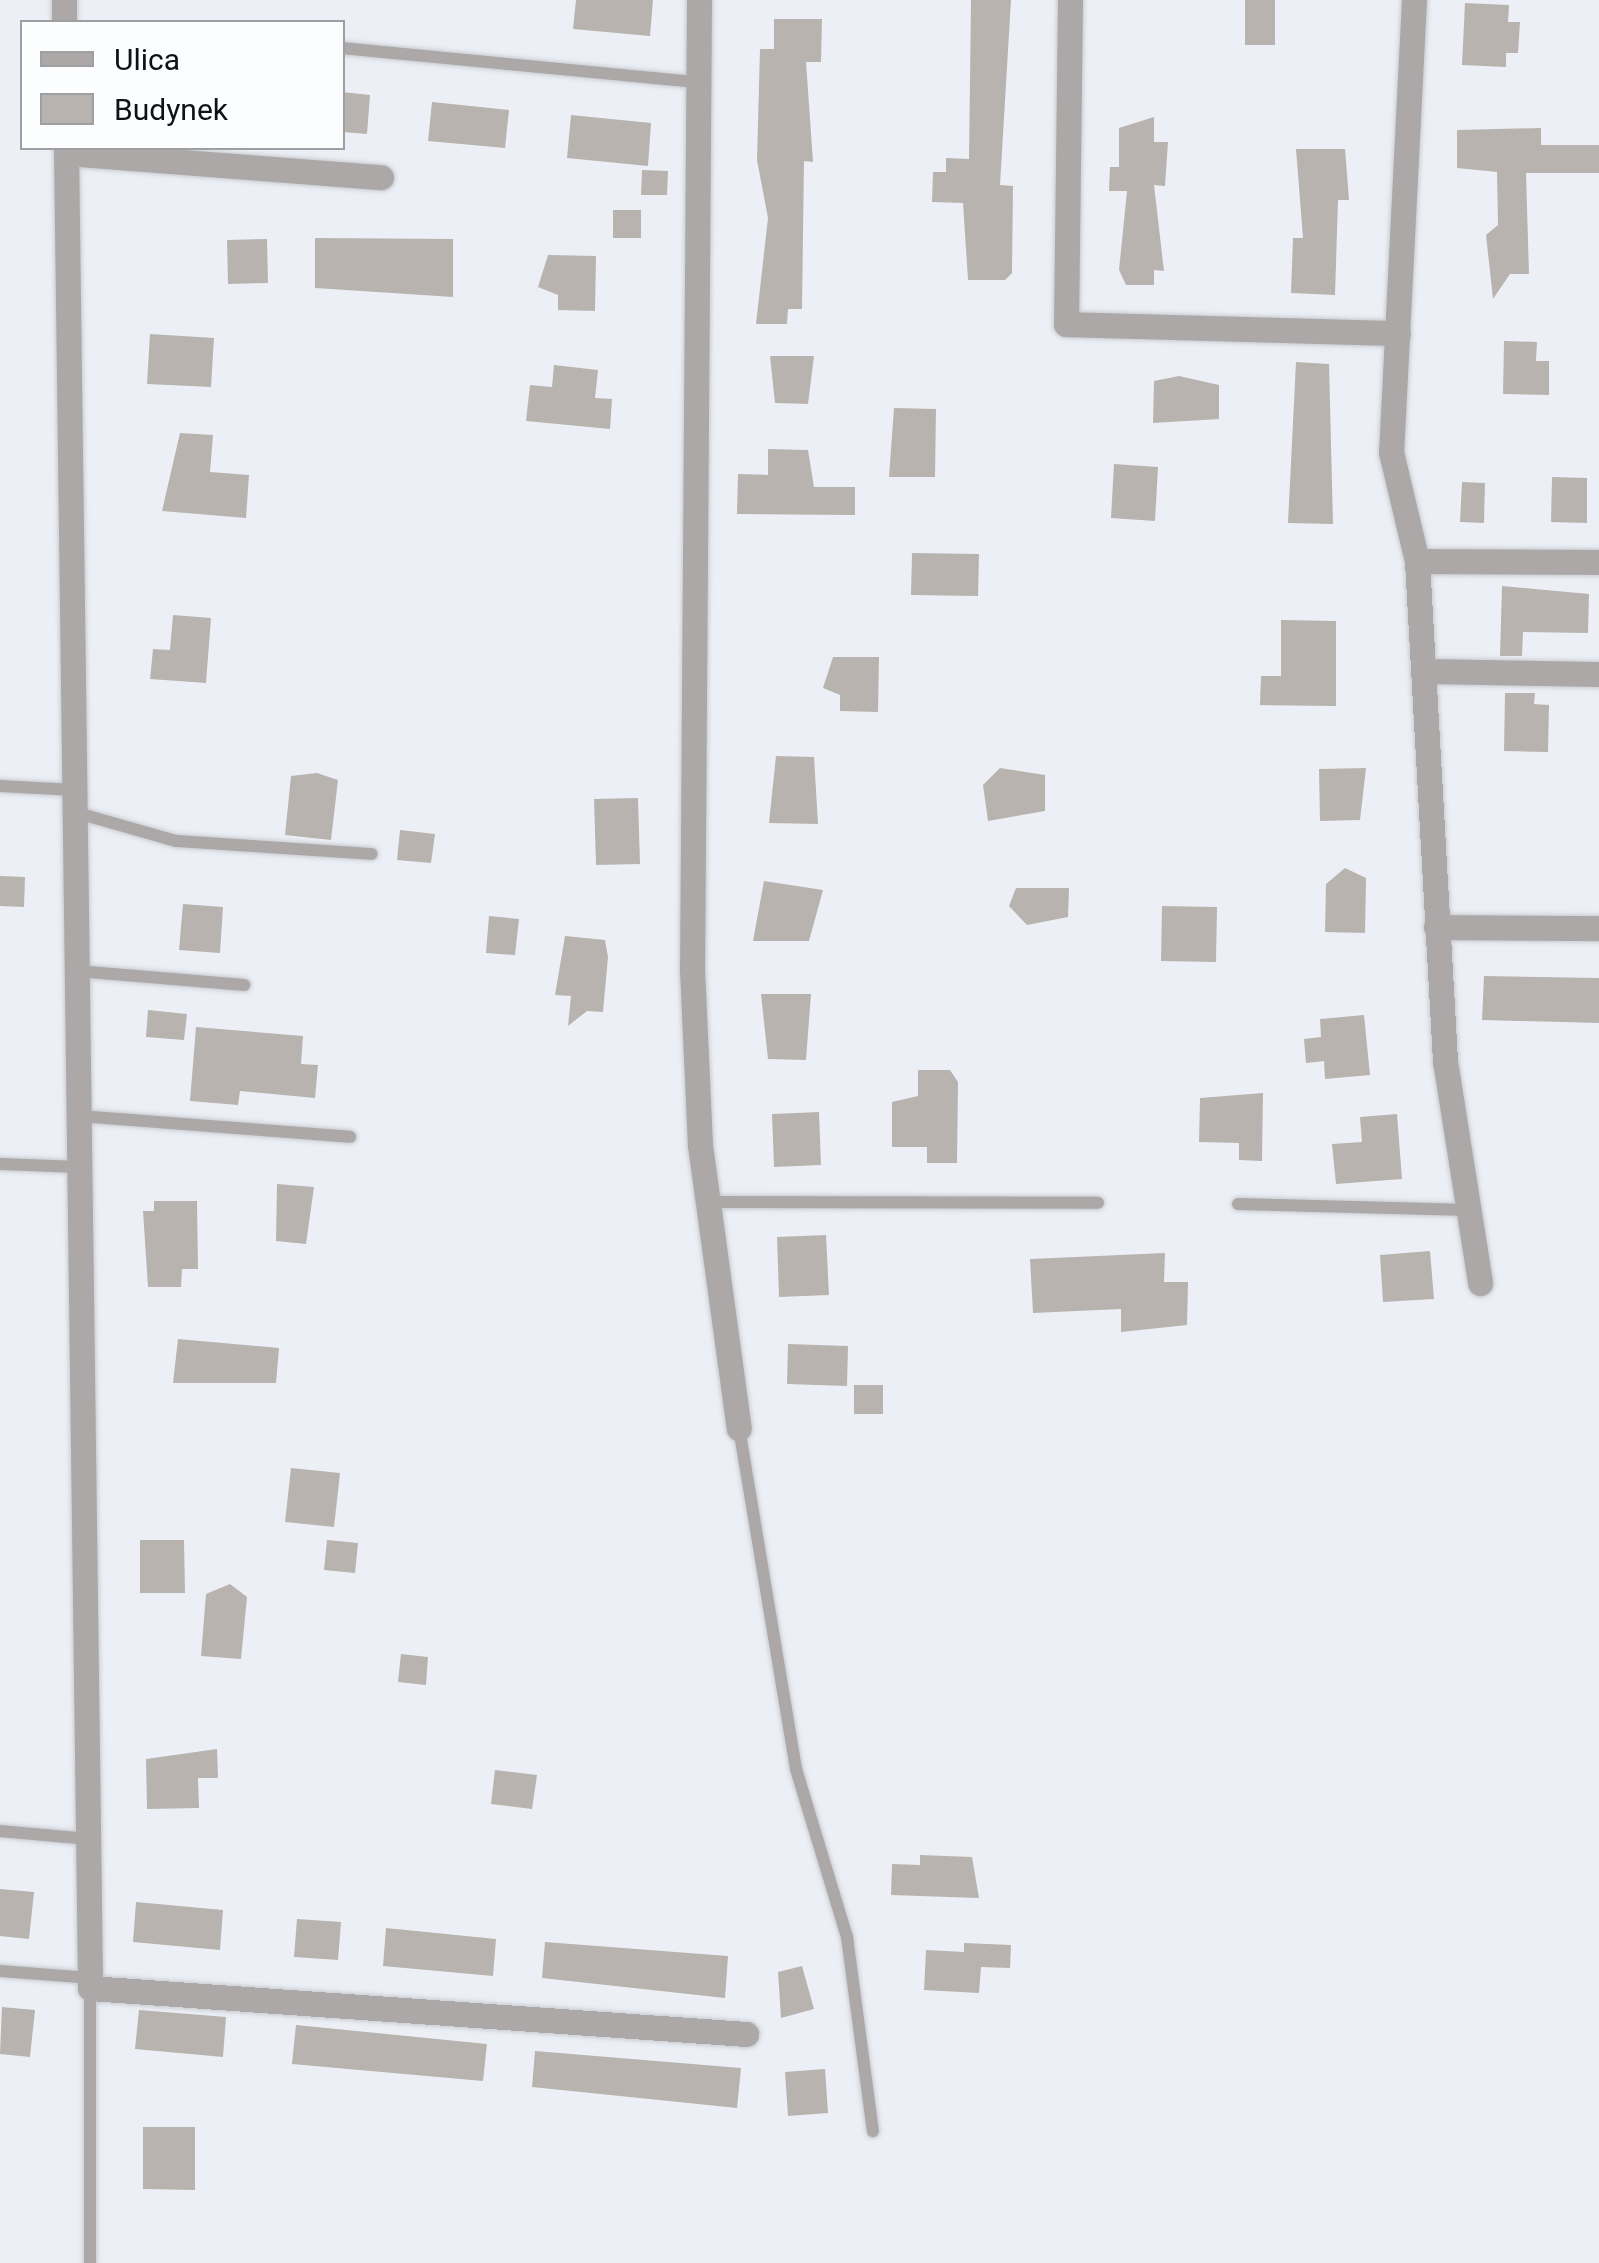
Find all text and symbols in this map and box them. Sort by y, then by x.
legend [20,20,345,150]
text: Ulica [114,42,180,77]
text: Budynek [114,92,228,127]

